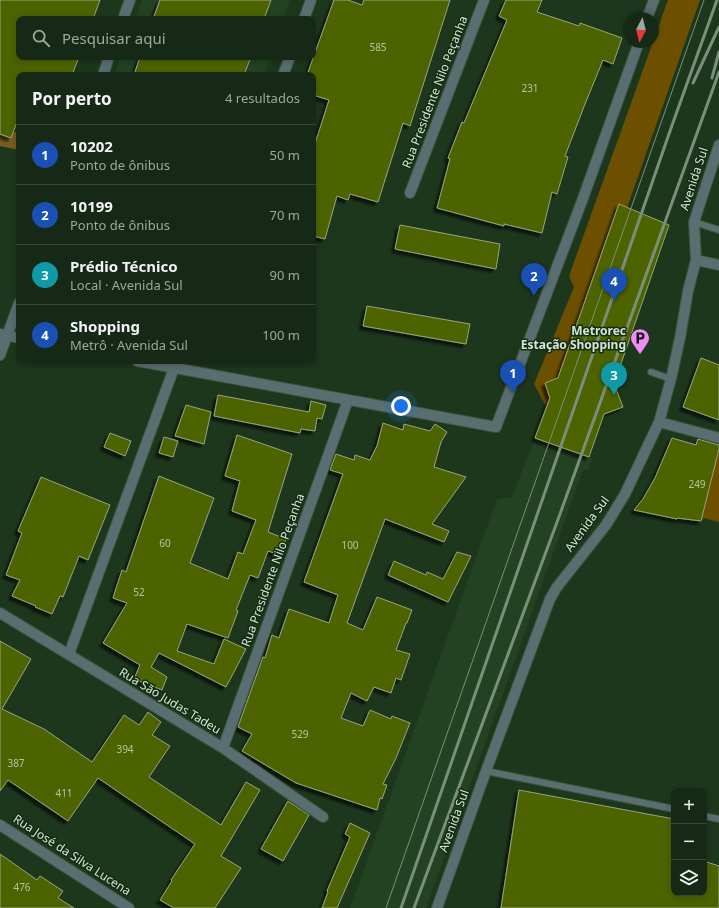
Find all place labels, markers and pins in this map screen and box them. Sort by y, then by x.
pin: 2 [521,263,547,296]
pin: 4 [601,268,627,301]
place label: Metrorec Estação Shopping [521,322,626,353]
parking icon: Metrorec Estação Shopping [629,327,651,355]
pin: 1 [500,360,526,393]
pin: 3 [601,362,627,395]

